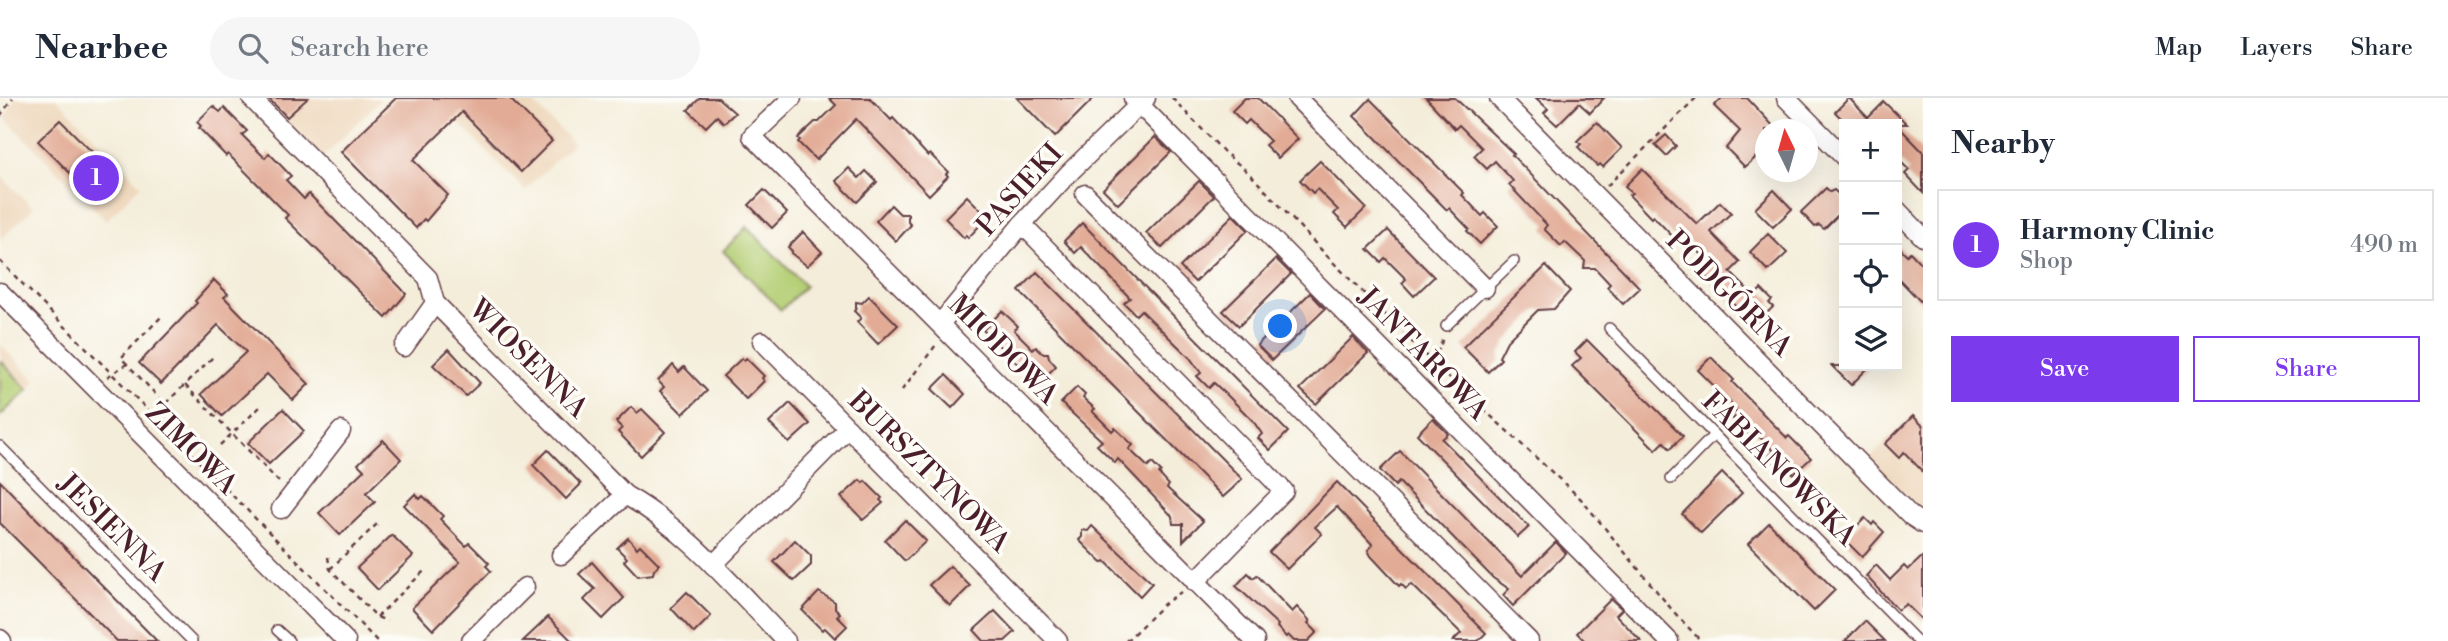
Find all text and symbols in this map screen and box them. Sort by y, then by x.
search box [210,17,700,80]
text: Nearbee [35,28,168,69]
icon: search [234,29,272,67]
text: Search here [290,32,429,64]
text: Map [2155,33,2202,63]
text: Layers [2240,33,2312,63]
text: Share [2350,33,2413,63]
north arrow [1755,119,1818,182]
map controls [1839,119,1902,371]
button: + [1839,119,1902,182]
text: Nearby [1951,125,2055,163]
street label: PASIEKI [969,136,1071,244]
pin: 1 [73,152,119,204]
button: − [1839,182,1902,245]
text: Harmony Clinic [2020,215,2214,247]
street label: PODGÓRNA [1658,222,1802,365]
text: 1 [1970,231,1982,259]
text: 490 m [2350,231,2418,259]
button: locate [1839,245,1902,308]
text: Shop [2020,247,2073,275]
street label: JANTAROWA [1350,279,1496,429]
street label: MIODOWA [941,288,1066,413]
street label: WIOSENNA [460,291,595,426]
button: layers [1839,308,1902,371]
your location [1263,309,1297,343]
button: Save [1951,336,2179,402]
button: Share [2193,336,2420,402]
street label: BURSZTYNOWA [840,383,1018,561]
street label: FABIANOWSKA [1694,384,1864,554]
street label: ZIMOWA [138,396,245,503]
street label: JESIENNA [50,466,174,590]

